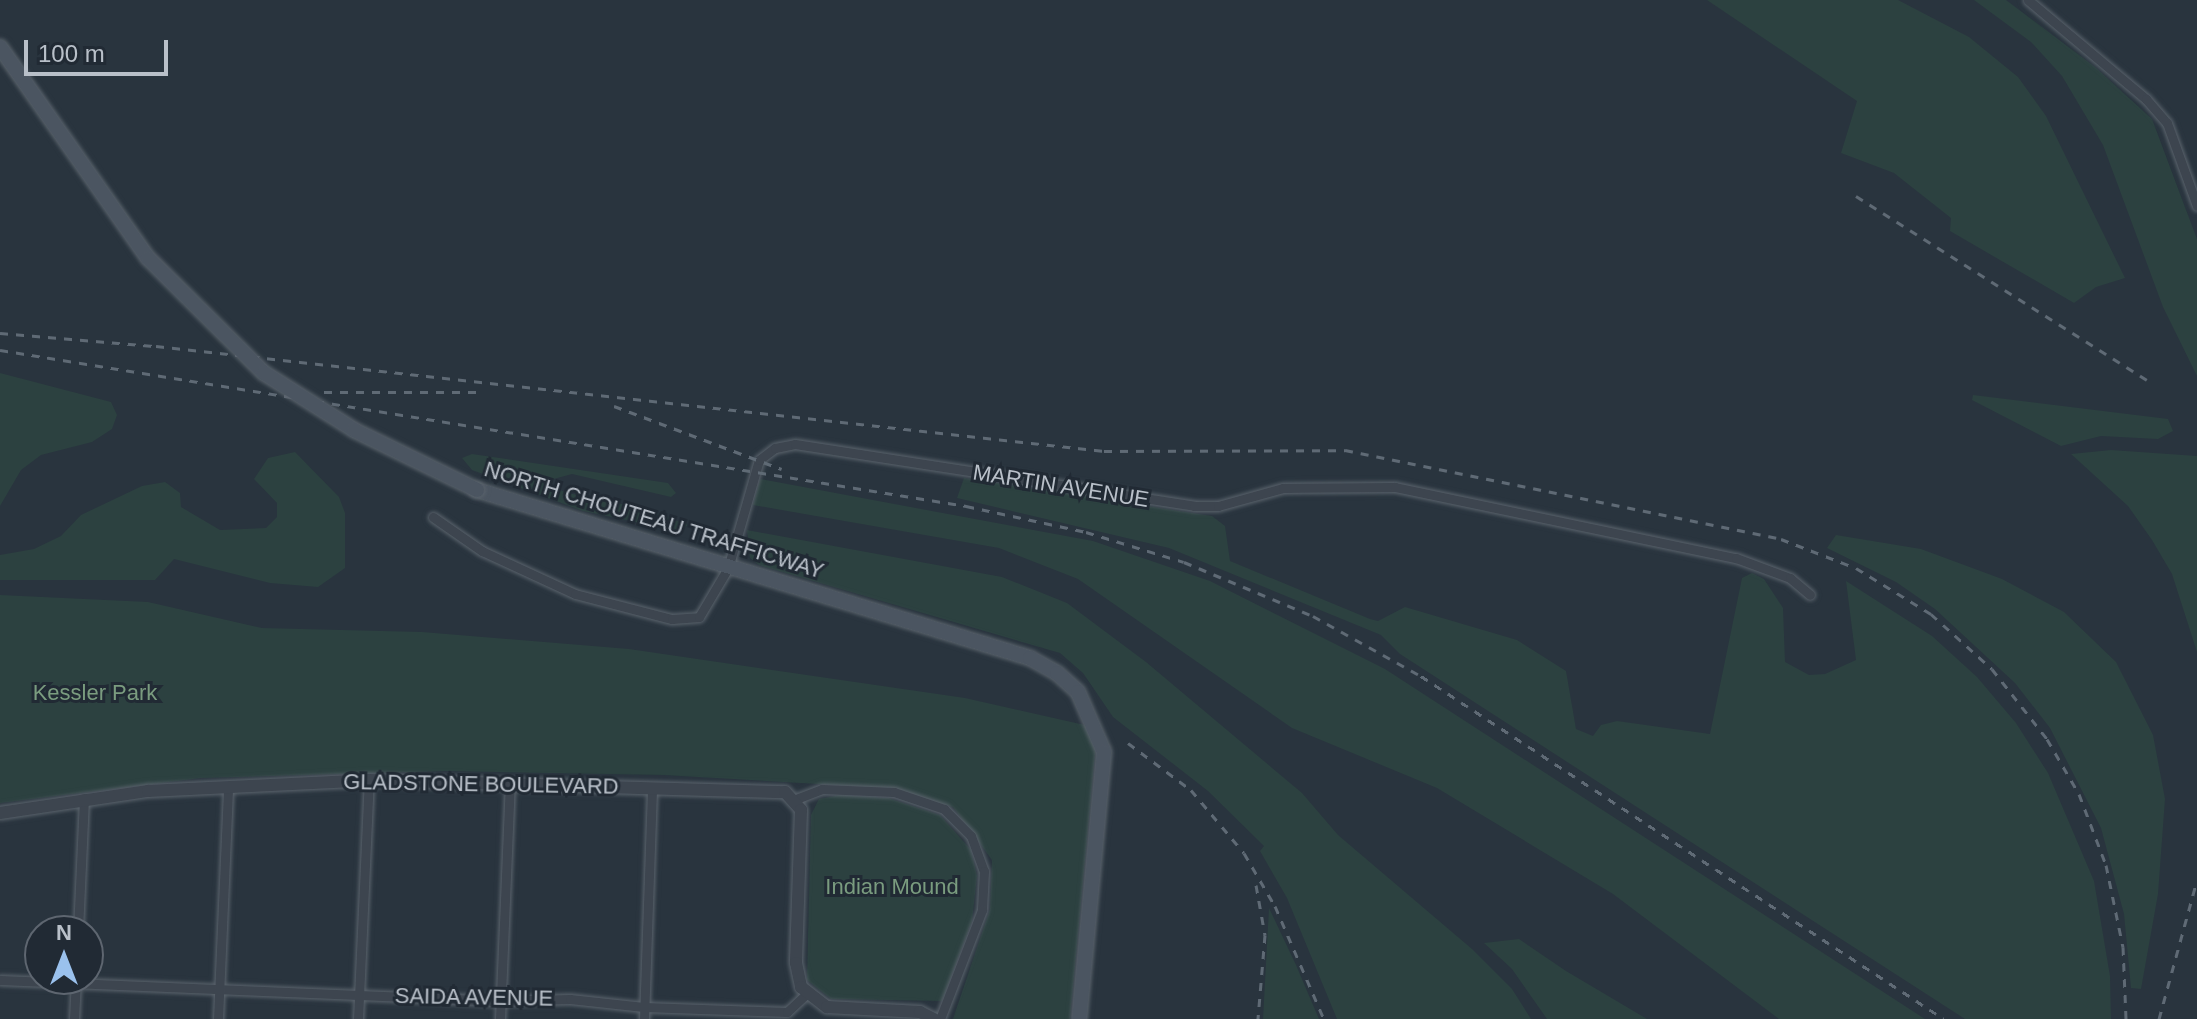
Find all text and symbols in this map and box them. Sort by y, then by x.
scale bar [28,24,172,74]
text: 100 m [38,40,105,67]
street label: NORTH CHOUTEAU TRAFFICWAY [481,456,827,584]
street label: MARTIN AVENUE [971,459,1151,513]
park label: Kessler Park [33,680,157,706]
street label: GLADSTONE BOULEVARD [343,768,619,800]
park label: Indian Mound [825,874,959,900]
north arrow [24,915,104,995]
text: N [56,920,72,945]
street label: SAIDA AVENUE [393,982,555,1012]

